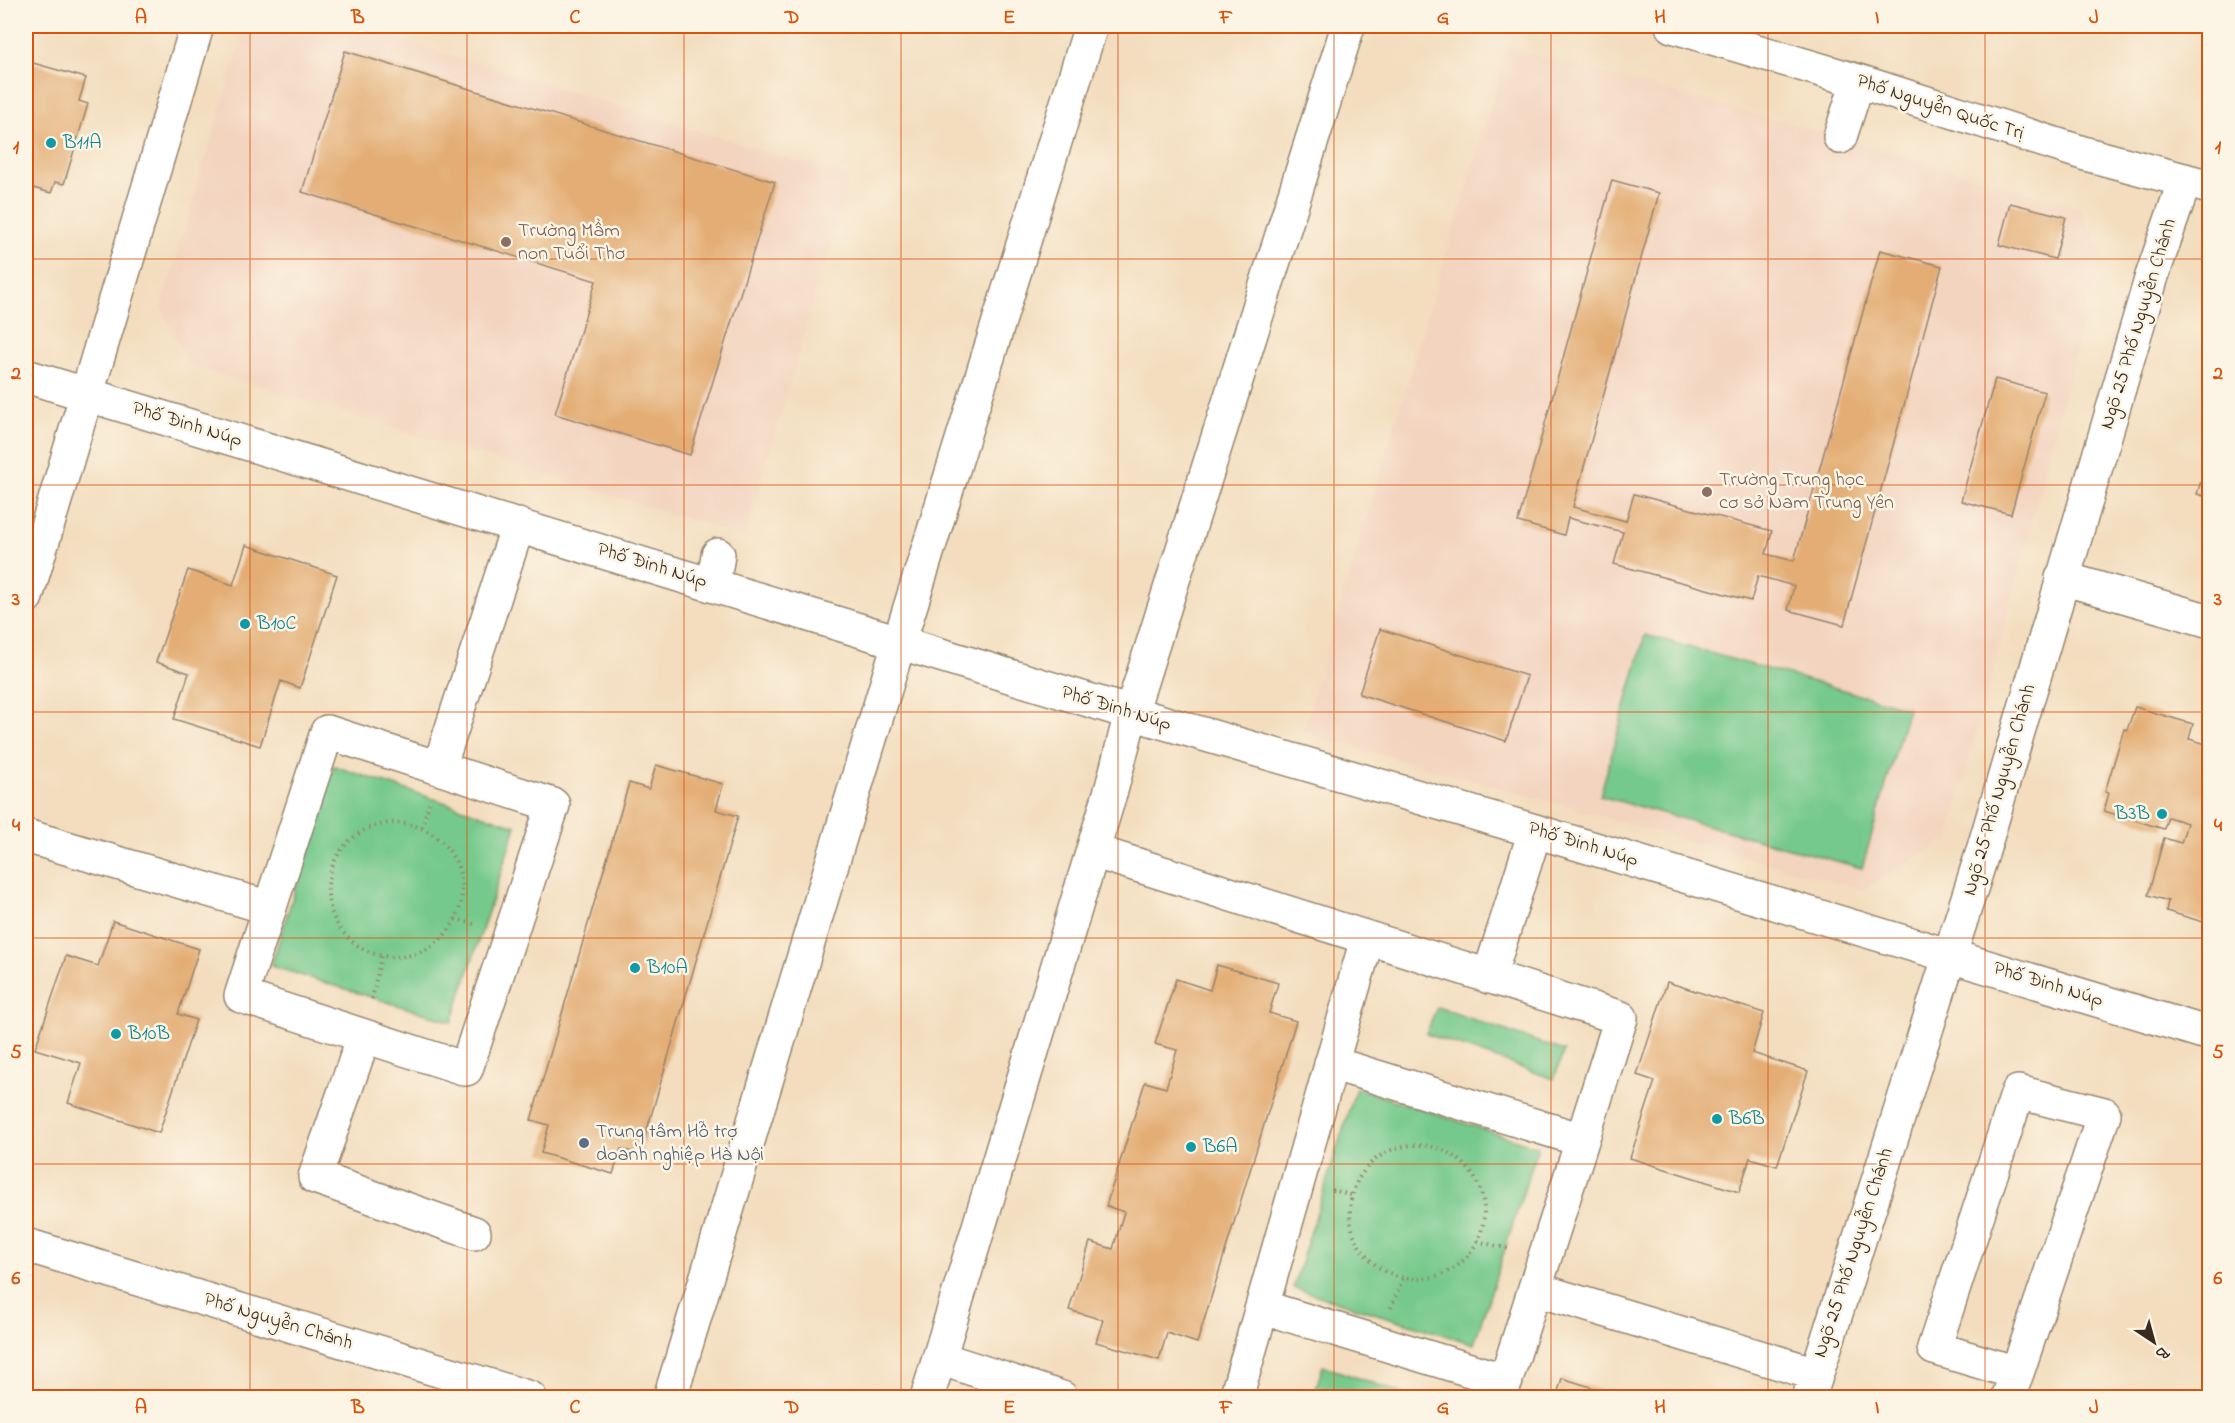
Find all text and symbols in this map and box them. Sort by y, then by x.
text: A [135,4,147,33]
text: B [350,4,365,33]
text: C [570,4,581,33]
text: D [784,4,799,33]
text: E [1003,4,1015,33]
text: F [1219,4,1233,33]
text: G [1437,4,1450,33]
text: H [1654,4,1666,33]
text: I [1875,4,1880,33]
text: J [2089,4,2099,33]
street label: Phố Nguyễn Quốc Trị [1852,67,2028,150]
place label: B11A [62,129,102,158]
text: 1 [13,134,20,163]
text: 1 [2215,134,2222,163]
marker: B11A [44,136,58,150]
street label: Ngõ 25 Phố Nguyễn Chánh [2093,215,2186,433]
place label: Trường Mầm non Tuổi Thơ [518,217,625,269]
marker: Trường Mầm non Tuổi Thơ [499,235,513,249]
text: 2 [10,360,21,389]
text: 2 [2212,360,2223,389]
street label: Phố Đinh Núp [128,395,246,456]
place label: Trường Trung học cơ sở Nam Trung Yên [1719,466,1894,519]
marker: Trường Trung học cơ sở Nam Trung Yên [1700,485,1714,499]
street label: Phố Đinh Núp [593,536,711,597]
text: 3 [11,586,20,615]
text: 3 [2213,586,2222,615]
place label: B10C [256,610,296,639]
marker: B10C [238,617,252,631]
street label: Phố Đinh Núp [1057,679,1175,740]
street label: Ngõ 25 Phố Nguyễn Chánh [1956,681,2045,900]
place label: B3B [2114,800,2150,829]
marker: B3B [2155,807,2169,821]
text: 4 [12,812,21,841]
text: 4 [2214,812,2223,841]
street label: Phố Đinh Núp [1524,815,1642,876]
place label: B10A [646,954,688,983]
street label: Phố Đinh Núp [1989,955,2107,1016]
marker: B10A [628,961,642,975]
place label: B10B [127,1020,170,1049]
marker: B10B [109,1027,123,1041]
text: 5 [10,1039,22,1068]
text: 5 [2212,1039,2224,1068]
place label: B6B [1728,1105,1765,1134]
marker: B6B [1710,1112,1724,1126]
place label: Trung tâm Hỗ trợ doanh nghiệp Hà Nội [596,1118,764,1171]
place label: B6A [1202,1133,1238,1162]
marker: Trung tâm Hỗ trợ doanh nghiệp Hà Nội [577,1136,591,1150]
marker: B6A [1184,1140,1198,1154]
street label: Ngõ 25 Phố Nguyễn Chánh [1806,1144,1903,1362]
text: 6 [12,1265,21,1294]
text: 6 [2214,1265,2223,1294]
street label: Phố Nguyễn Chánh [200,1286,356,1359]
north arrow [2124,1312,2184,1372]
text: B [2150,1339,2174,1366]
text: A [135,1394,147,1423]
text: B [350,1394,365,1423]
text: C [570,1394,581,1423]
text: D [784,1394,799,1423]
text: E [1003,1394,1015,1423]
text: F [1219,1394,1233,1423]
text: G [1437,1394,1450,1423]
text: H [1654,1394,1666,1423]
text: I [1875,1394,1880,1423]
text: J [2089,1394,2099,1423]

